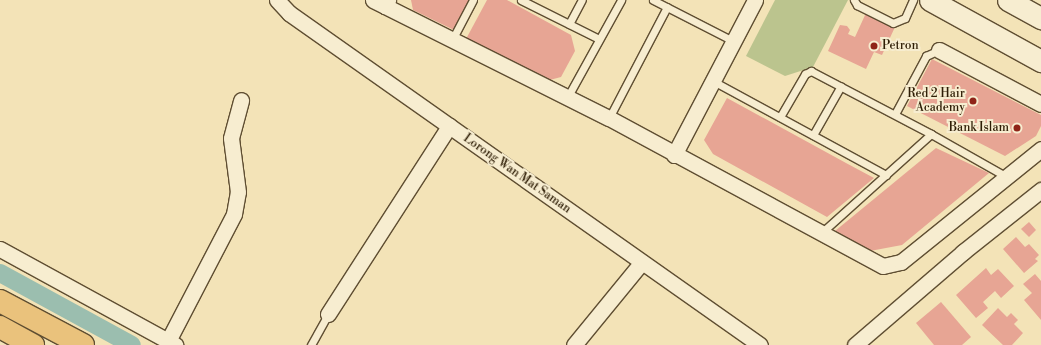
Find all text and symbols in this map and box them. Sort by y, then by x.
place label: Petron [882,39,919,53]
marker: Petron [869,41,879,51]
place label: Red 2 Hair Academy [907,87,965,115]
marker: Red 2 Hair Academy [968,96,978,106]
place label: Bank Islam [949,121,1009,135]
marker: Bank Islam [1012,123,1022,133]
street label: Lorong Wan Mat Saman [460,131,574,217]

